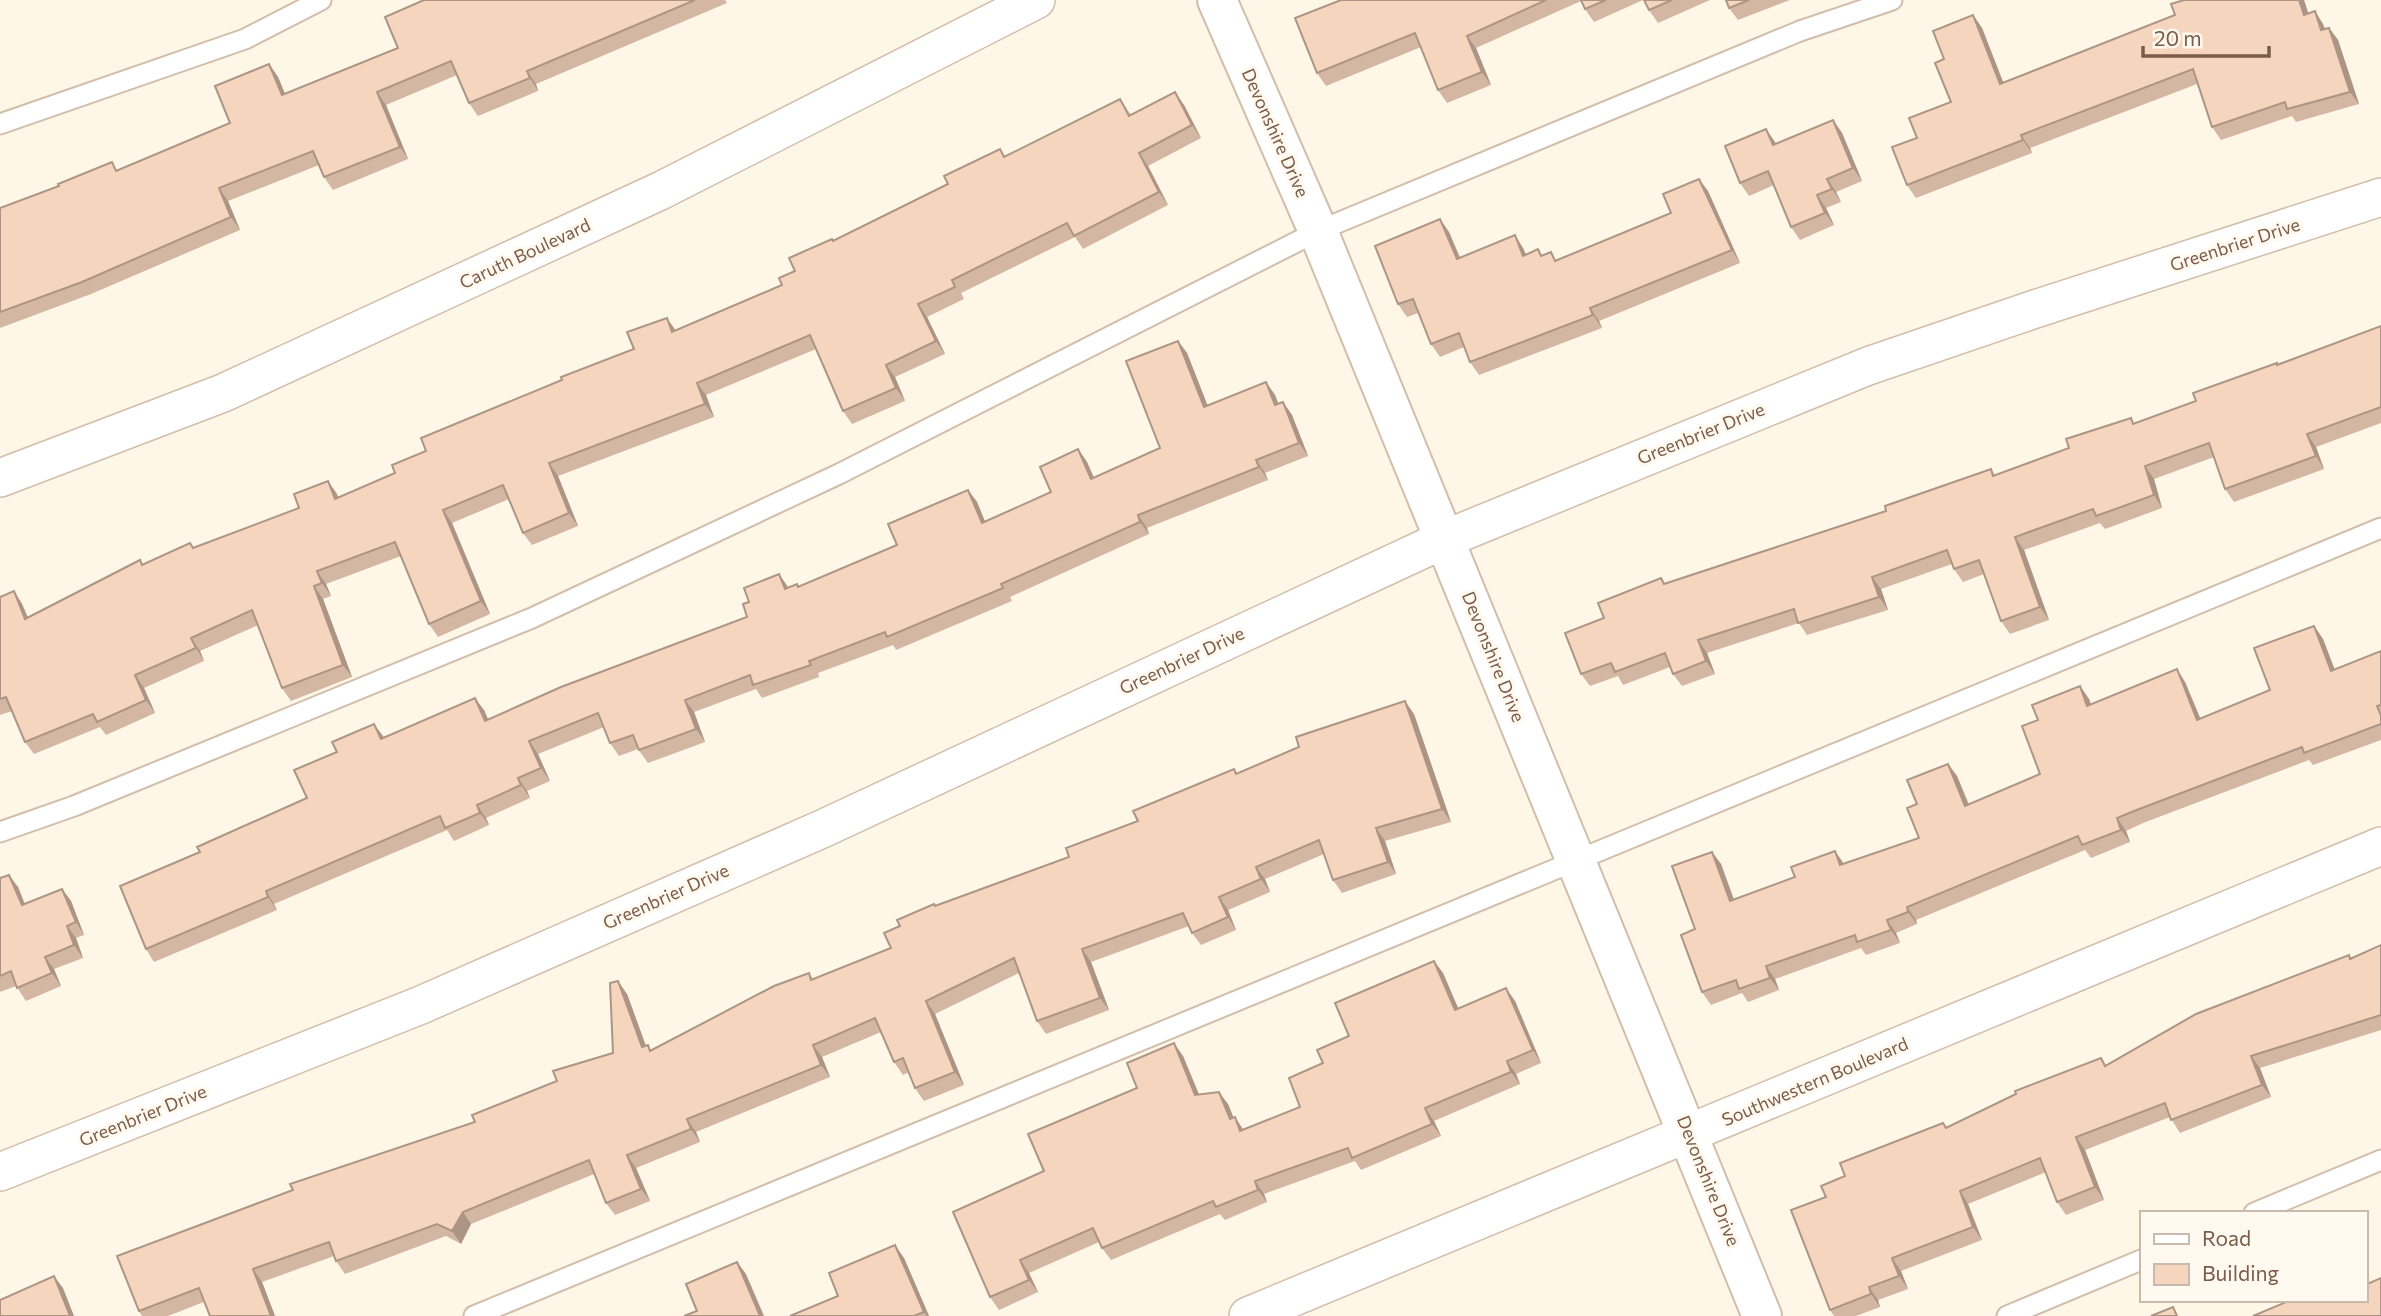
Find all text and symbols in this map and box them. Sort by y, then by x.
scale bar [2143,14,2269,58]
text: 20 m [2154,25,2202,50]
street label: Devonshire Drive [1238,65,1314,201]
street label: Caruth Boulevard [456,213,594,293]
street label: Greenbrier Drive [2167,213,2303,275]
street label: Greenbrier Drive [1634,398,1768,469]
street label: Devonshire Drive [1458,588,1530,725]
street label: Greenbrier Drive [1116,621,1248,699]
street label: Greenbrier Drive [599,858,732,934]
street label: Southwestern Boulevard [1718,1032,1911,1130]
street label: Greenbrier Drive [76,1080,210,1151]
street label: Devonshire Drive [1673,1112,1745,1249]
legend [2140,1211,2367,1302]
text: Road [2202,1225,2251,1250]
text: Building [2202,1260,2279,1285]

